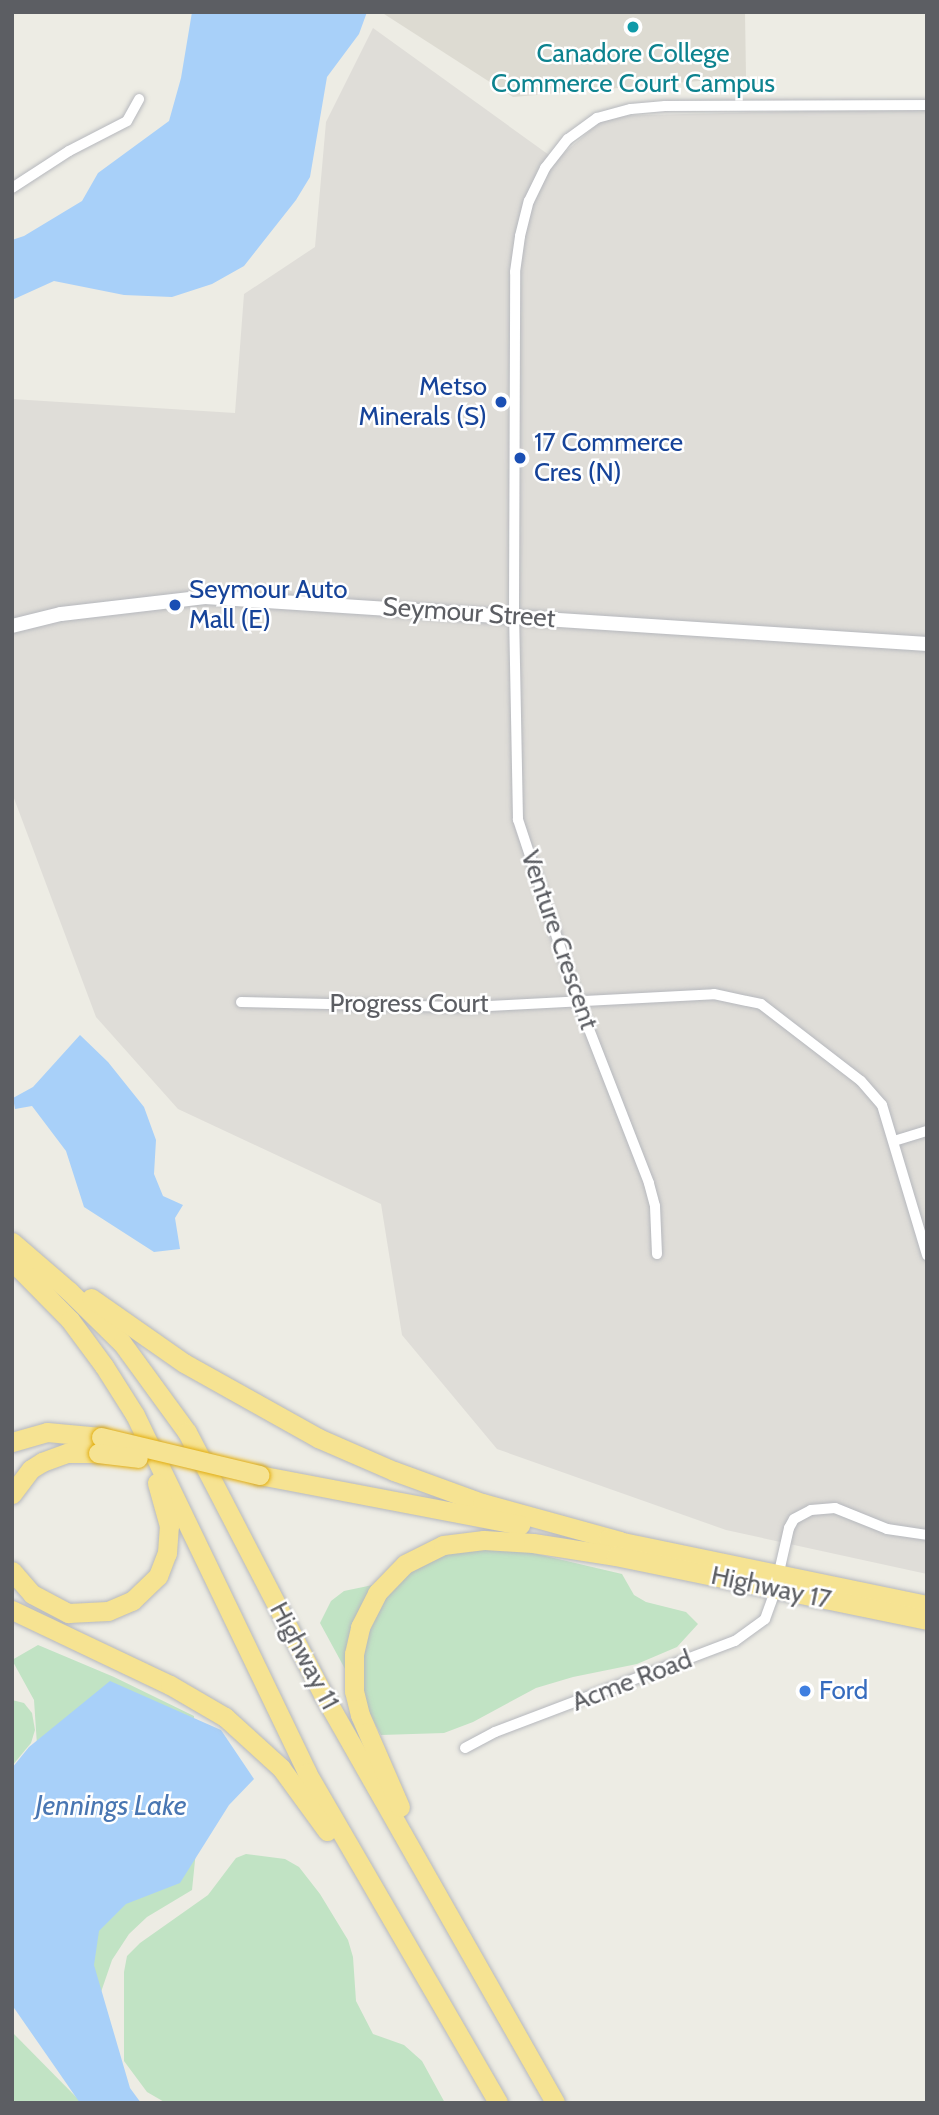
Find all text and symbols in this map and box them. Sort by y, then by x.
marker: Canadore College Commerce Court Campus [625,19,641,35]
place label: Canadore College Commerce Court Campus [491,38,775,100]
place label: Metso Minerals (S) [359,371,487,432]
marker: Metso Minerals (S) [493,394,509,410]
place label: 17 Commerce Cres (N) [534,427,683,488]
marker: 17 Commerce Cres (N) [512,450,528,466]
place label: Seymour Auto Mall (E) [189,574,348,636]
street label: Seymour Street [382,591,556,635]
marker: Seymour Auto Mall (E) [167,597,183,613]
street label: Venture Crescent [514,846,604,1034]
street label: Progress Court [330,988,488,1020]
street label: Highway 17 [708,1560,834,1616]
street label: Highway 11 [263,1597,345,1715]
street label: Acme Road [568,1644,696,1718]
place label: Ford [819,1675,868,1707]
marker: Ford [797,1683,813,1699]
water label: Jennings Lake [35,1788,187,1822]

